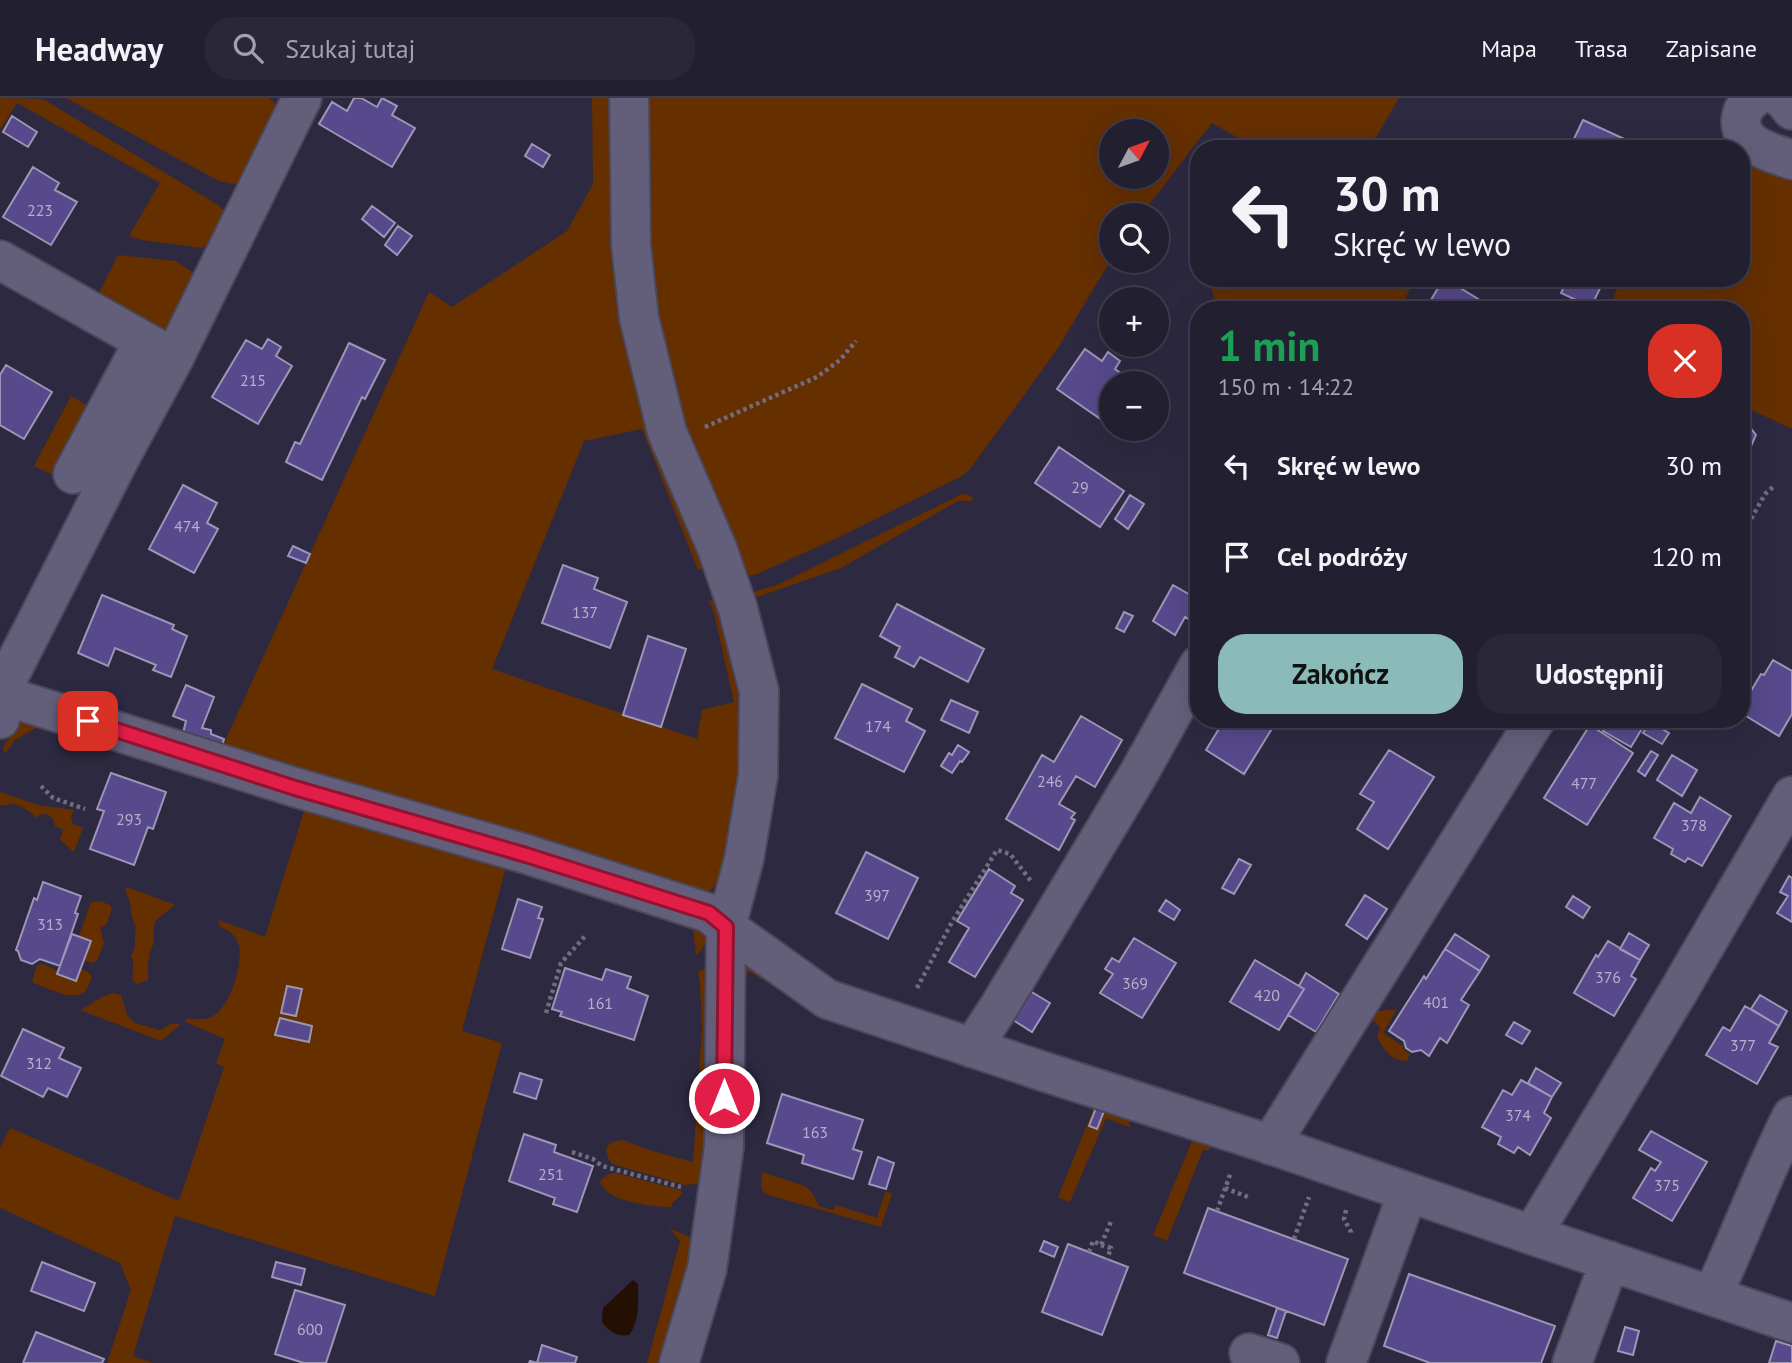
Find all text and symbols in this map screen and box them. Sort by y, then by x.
search box [205,17,695,80]
text: Headway [35,27,163,70]
icon: search [229,29,267,67]
text: Szukaj tutaj [285,32,416,65]
text: Mapa [1481,33,1537,64]
text: Trasa [1575,33,1628,64]
text: Zapisane [1666,33,1757,64]
north arrow [1099,119,1169,189]
map controls [1099,119,1169,441]
text: 30 m [1333,161,1440,225]
icon: left [1218,168,1309,259]
house number: 223 [27,200,53,220]
button: search [1099,203,1169,273]
text: Skręć w lewo [1333,223,1511,265]
button: + [1099,287,1169,357]
text: 1 min [1218,318,1320,373]
button: close [1648,324,1722,398]
house number: 215 [240,370,266,390]
button: − [1099,371,1169,441]
text: 150 m · 14:22 [1218,372,1354,401]
icon: left [1218,447,1256,485]
text: Skręć w lewo [1277,449,1421,482]
text: 30 m [1666,449,1722,482]
house number: 29 [1071,477,1089,497]
house number: 474 [174,516,200,536]
icon: arrive [1218,538,1256,576]
text: Cel podróży [1277,540,1407,573]
text: 120 m [1651,540,1722,573]
house number: 137 [572,602,598,622]
button: Zakończ [1218,634,1463,714]
button: Udostępnij [1477,634,1722,714]
pin [58,691,118,751]
icon: arrive [69,702,107,740]
house number: 174 [865,716,891,736]
house number: 246 [1037,771,1063,791]
house number: 477 [1571,773,1597,793]
house number: 293 [116,809,142,829]
house number: 378 [1681,815,1707,835]
house number: 397 [864,885,890,905]
house number: 313 [37,914,63,934]
house number: 376 [1595,967,1621,987]
house number: 369 [1122,973,1148,993]
house number: 420 [1254,985,1280,1005]
house number: 401 [1423,992,1449,1012]
house number: 161 [587,993,613,1013]
house number: 377 [1730,1035,1756,1055]
house number: 312 [26,1053,52,1073]
position arrow [687,1061,761,1135]
house number: 374 [1505,1105,1531,1125]
house number: 163 [802,1122,828,1142]
house number: 251 [538,1164,564,1184]
house number: 375 [1654,1175,1680,1195]
house number: 600 [297,1319,323,1339]

